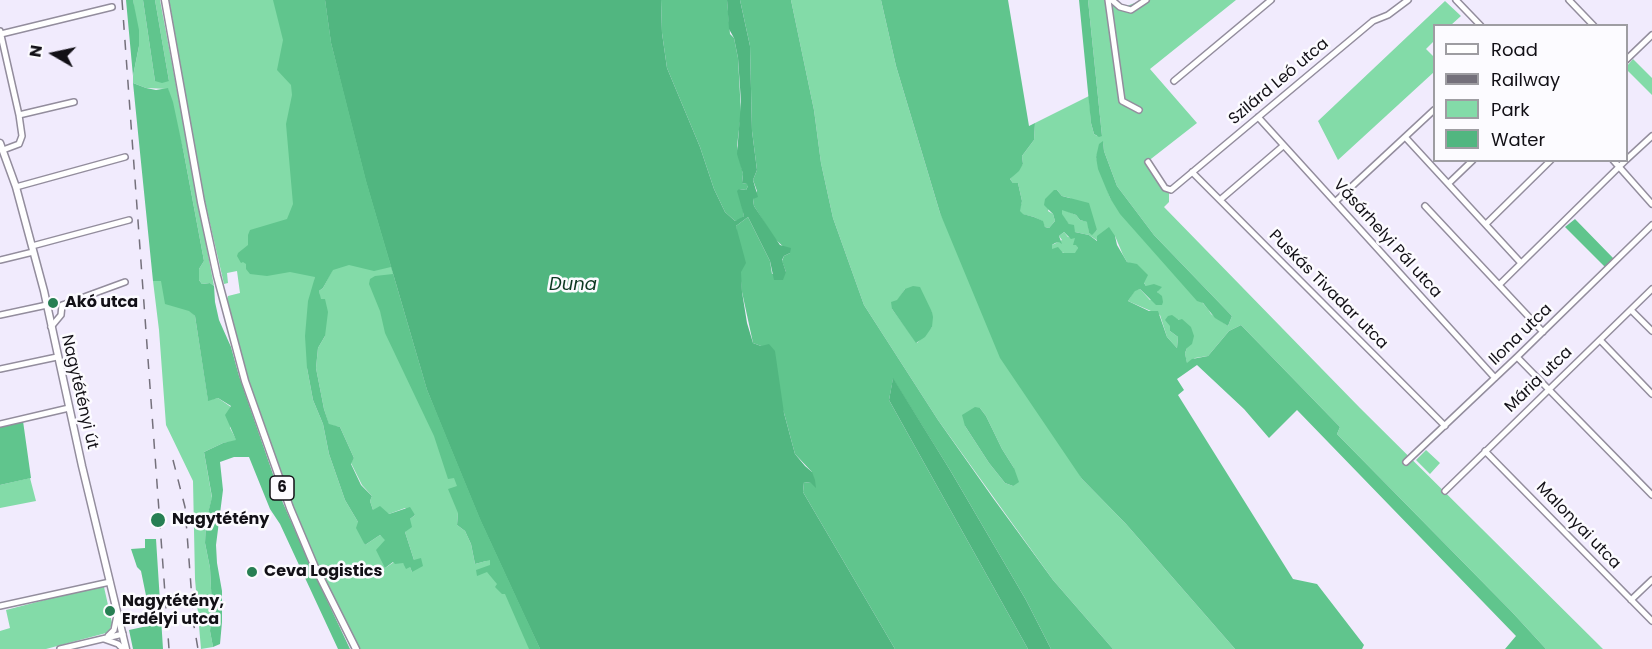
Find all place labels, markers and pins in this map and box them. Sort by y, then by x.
place label: Akó utca [65,293,138,313]
marker: Akó utca [46,296,60,310]
place label: Nagytétény [172,510,269,530]
marker: Nagytétény [149,511,167,529]
place label: Ceva Logistics [264,562,382,582]
marker: Ceva Logistics [245,565,259,579]
place label: Nagytétény, Erdélyi utca [122,592,224,630]
marker: Nagytétény, Erdélyi utca [103,604,117,618]

